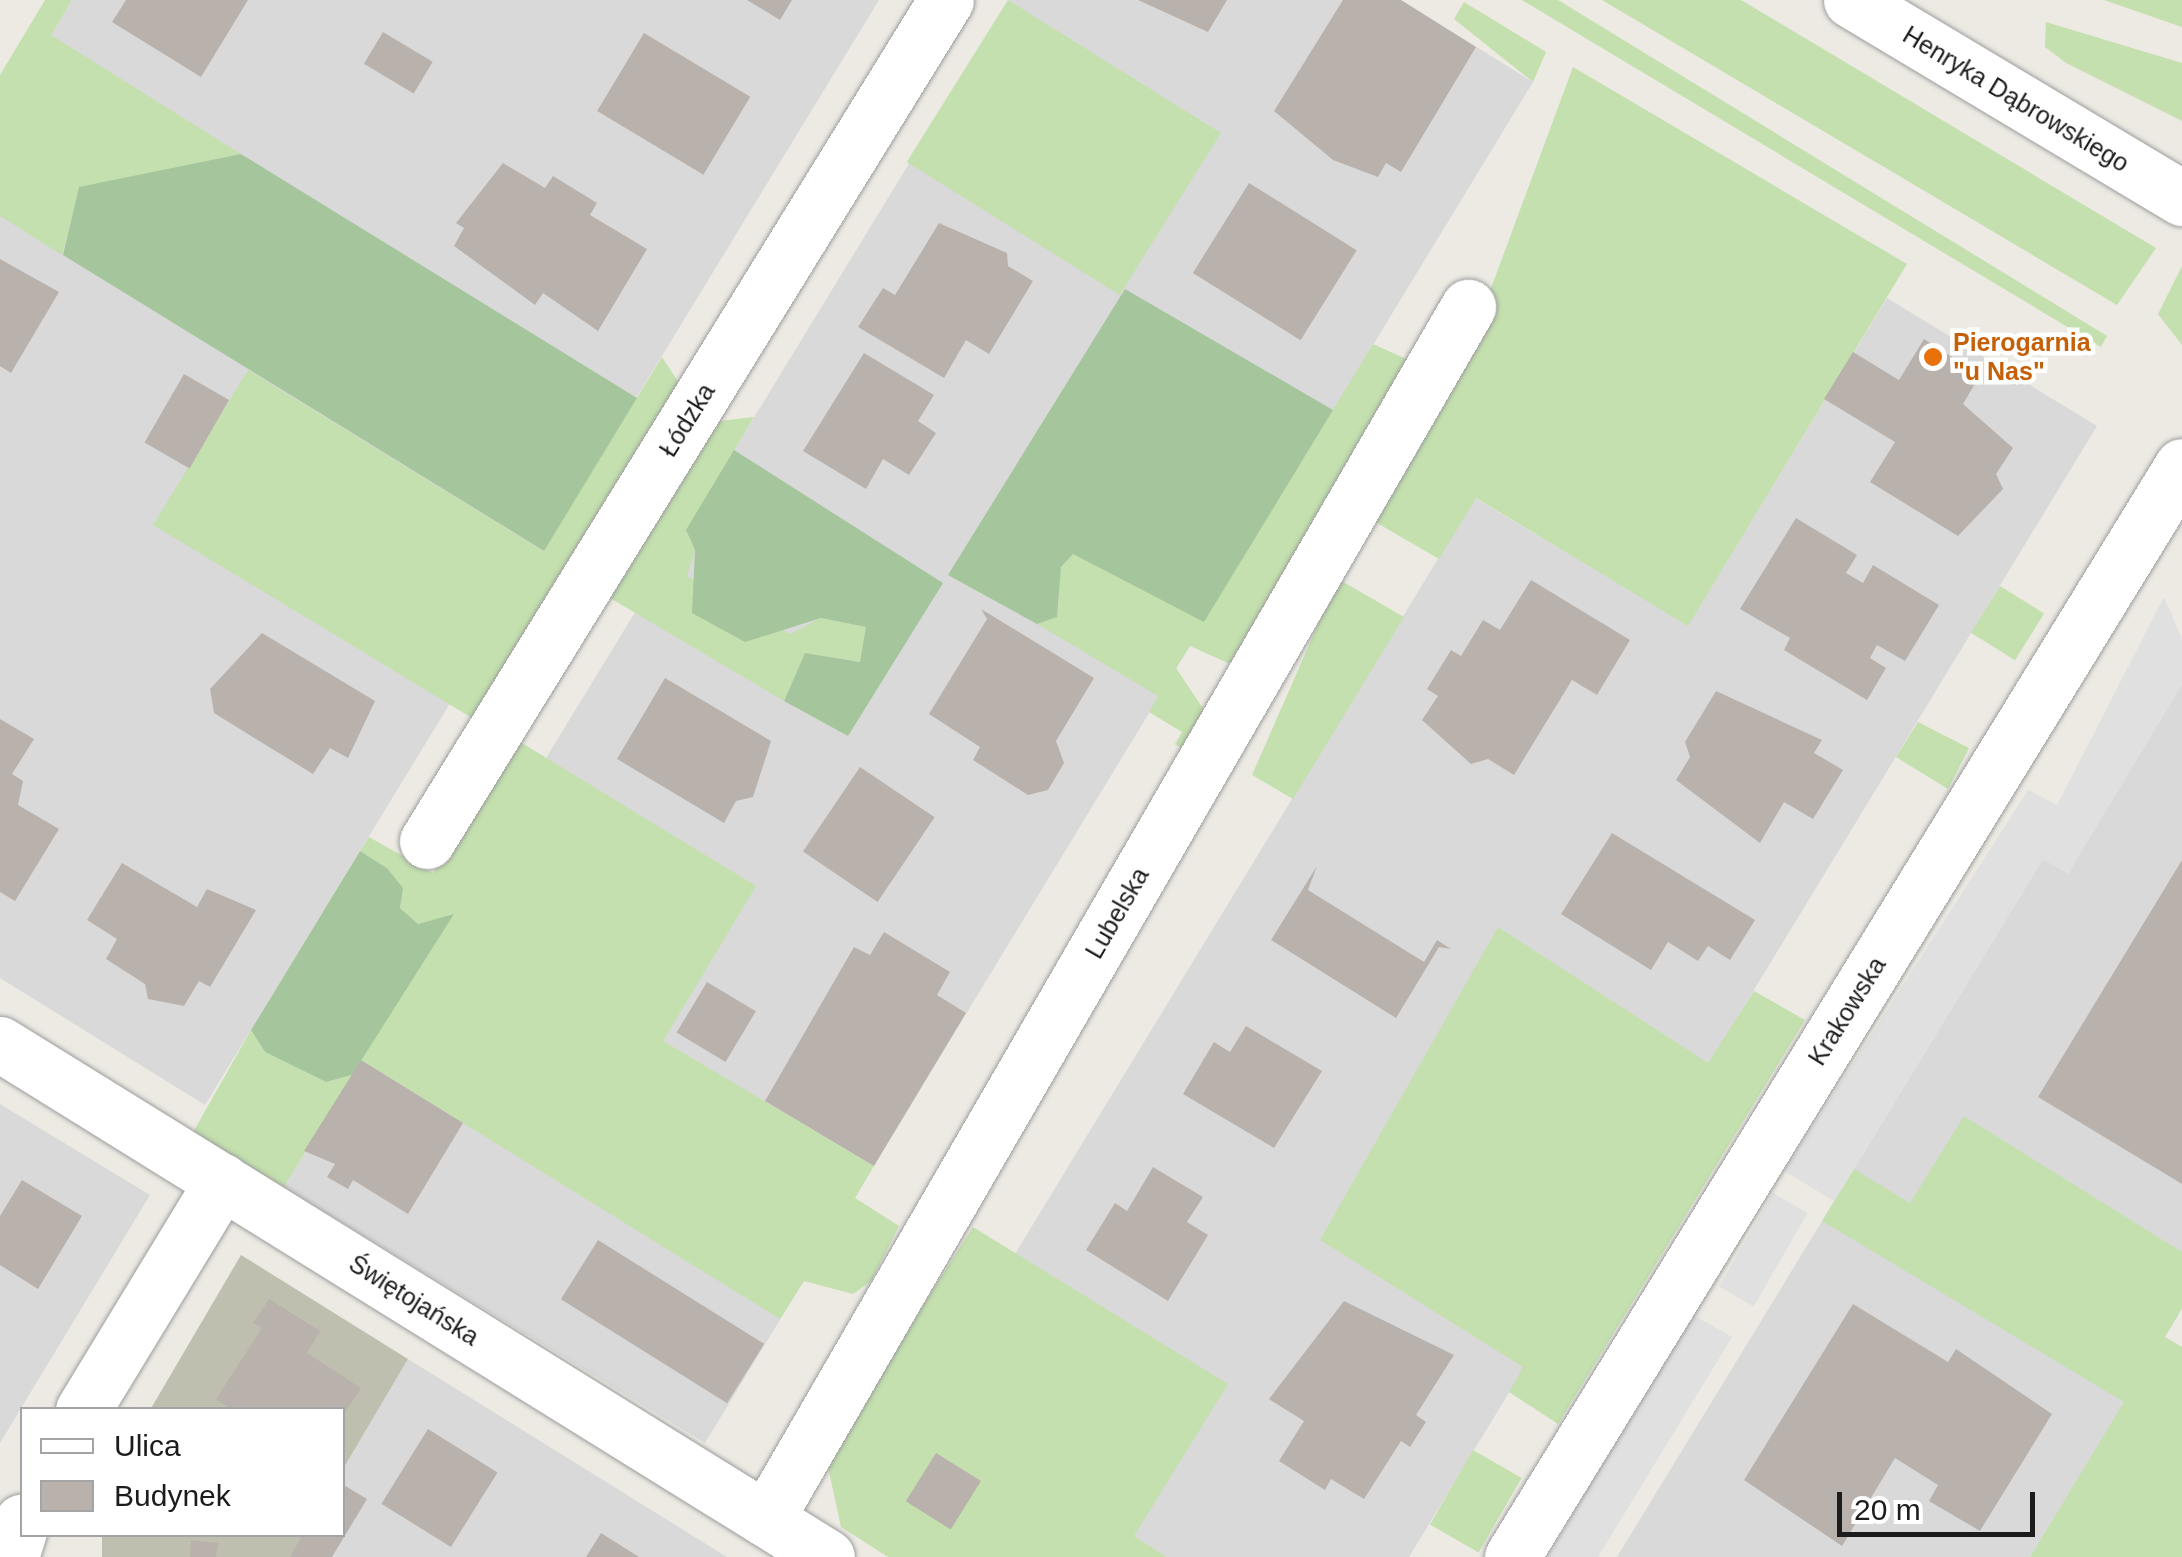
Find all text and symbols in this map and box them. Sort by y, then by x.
street label: Henryka Dąbrowskiego [1898,20,2134,178]
place label: Pierogarnia "u Nas" [1953,328,2091,387]
marker: Pierogarnia "u Nas" [1922,346,1944,368]
street label: Łódzka [653,378,721,462]
street label: Lubelska [1079,862,1155,964]
street label: Krakowska [1802,951,1892,1071]
street label: Świętojańska [344,1248,484,1352]
legend [20,1407,345,1537]
text: Ulica [114,1429,181,1462]
scale bar [1842,1472,2040,1534]
text: Budynek [114,1479,231,1512]
text: 20 m [1854,1493,1921,1526]

